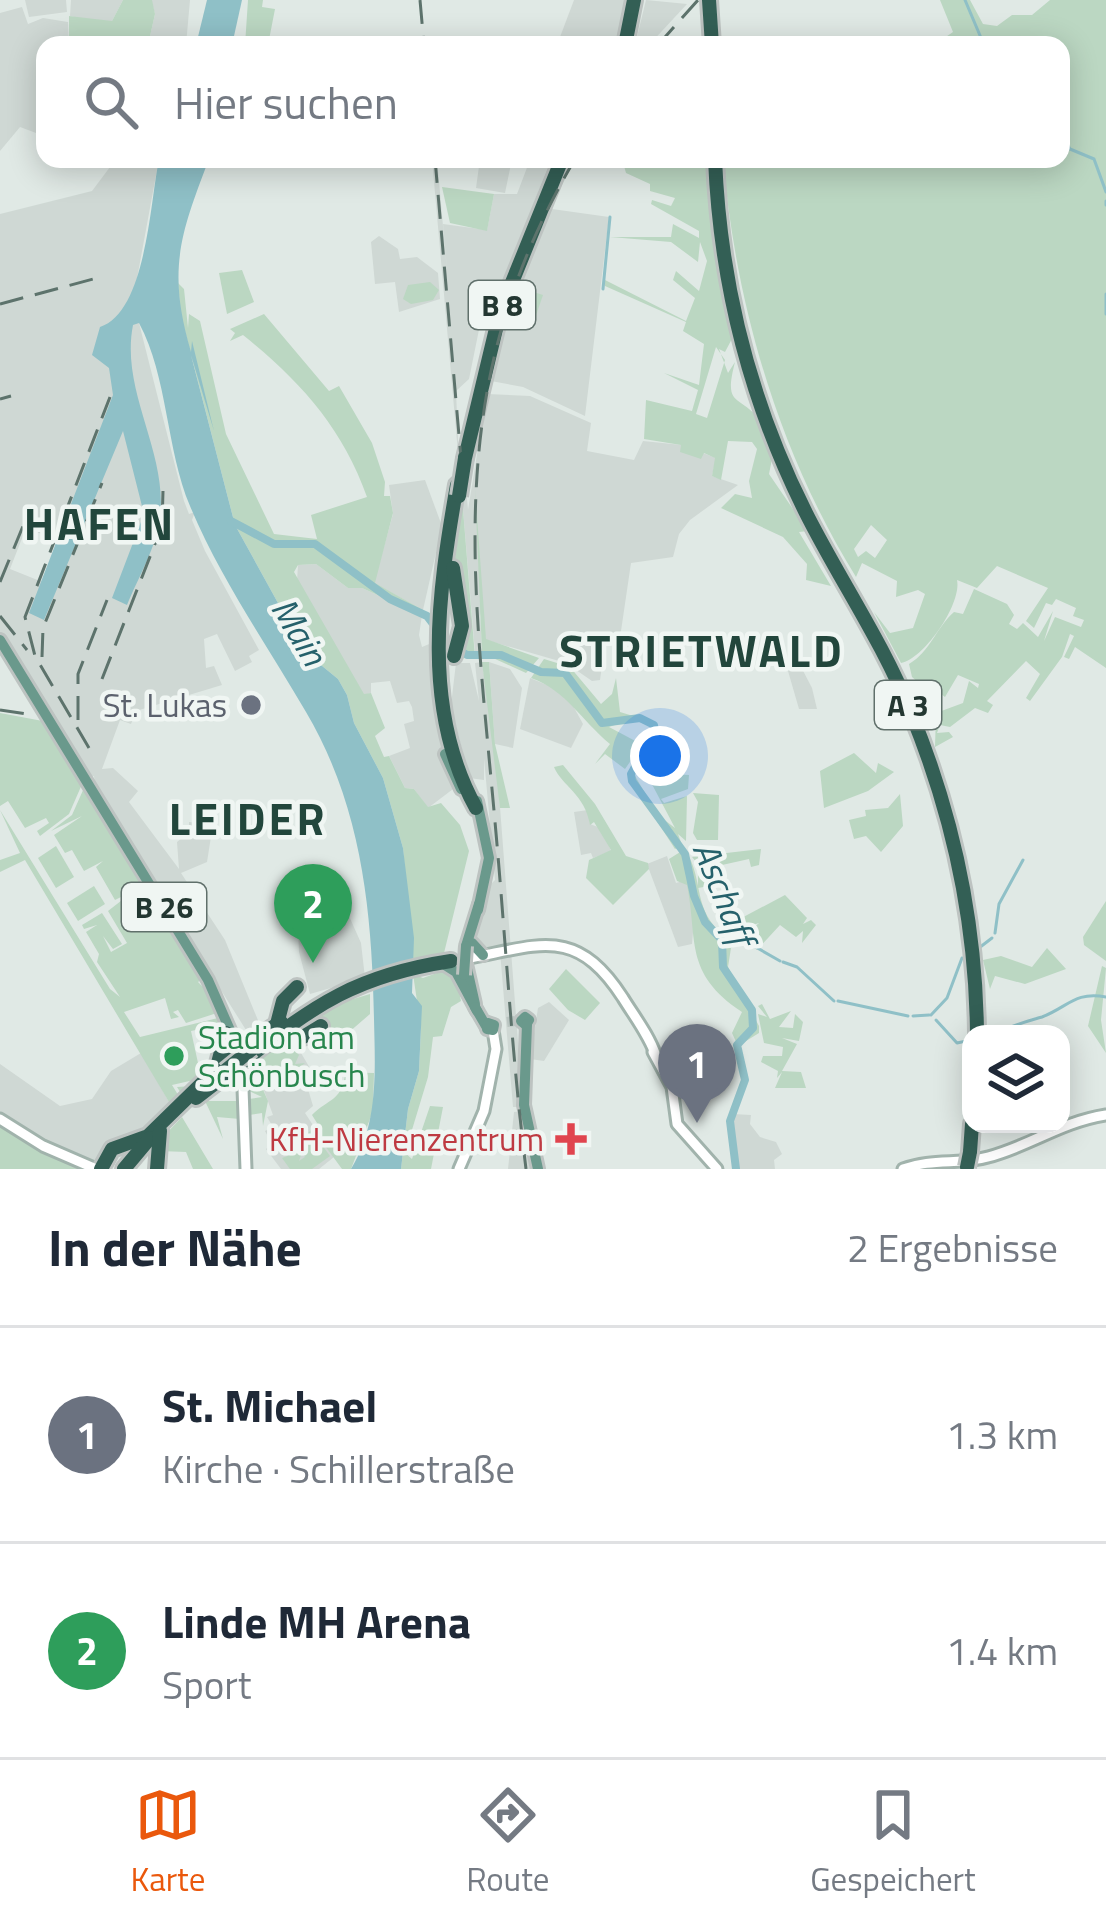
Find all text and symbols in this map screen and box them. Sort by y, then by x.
search box [36,36,1070,168]
text: Hier suchen [174,68,398,136]
icon: search [78,69,144,135]
road number: B 8 [469,281,535,329]
district label: HAFEN [24,489,176,557]
water label: Main [258,586,342,677]
district label: STRIETWALD [559,616,845,684]
place label: St. Lukas [103,680,227,730]
road number: A 3 [875,681,941,729]
marker: St. Lukas [238,692,264,718]
your location [630,726,690,786]
district label: LEIDER [169,784,327,852]
water label: Aschaff [679,833,773,959]
pin: 2 [274,864,352,963]
road number: B 26 [122,883,206,931]
place label: Stadion am Schönbusch [198,1012,365,1100]
pin: 1 [658,1024,736,1123]
map controls [962,1025,1070,1133]
button: layers [962,1025,1070,1133]
marker: Stadion am Schönbusch [161,1043,187,1069]
place label: KfH-Nierenzentrum [269,1114,544,1164]
marker: KfH-Nierenzentrum [555,1123,587,1155]
text: In der Nähe [48,1208,302,1286]
text: 2 Ergebnisse [847,1218,1058,1277]
text: St. Michael [162,1371,377,1439]
text: 1 [76,1405,98,1464]
text: 1.3 km [946,1405,1058,1464]
text: Kirche · Schillerstraße [162,1439,515,1498]
text: Linde MH Arena [162,1587,471,1655]
text: 2 [76,1621,98,1680]
text: 1.4 km [946,1621,1058,1680]
text: Sport [162,1655,251,1714]
tab: Karte [130,1782,205,1904]
tab: Route [466,1782,549,1904]
tab: Gespeichert [810,1782,976,1904]

